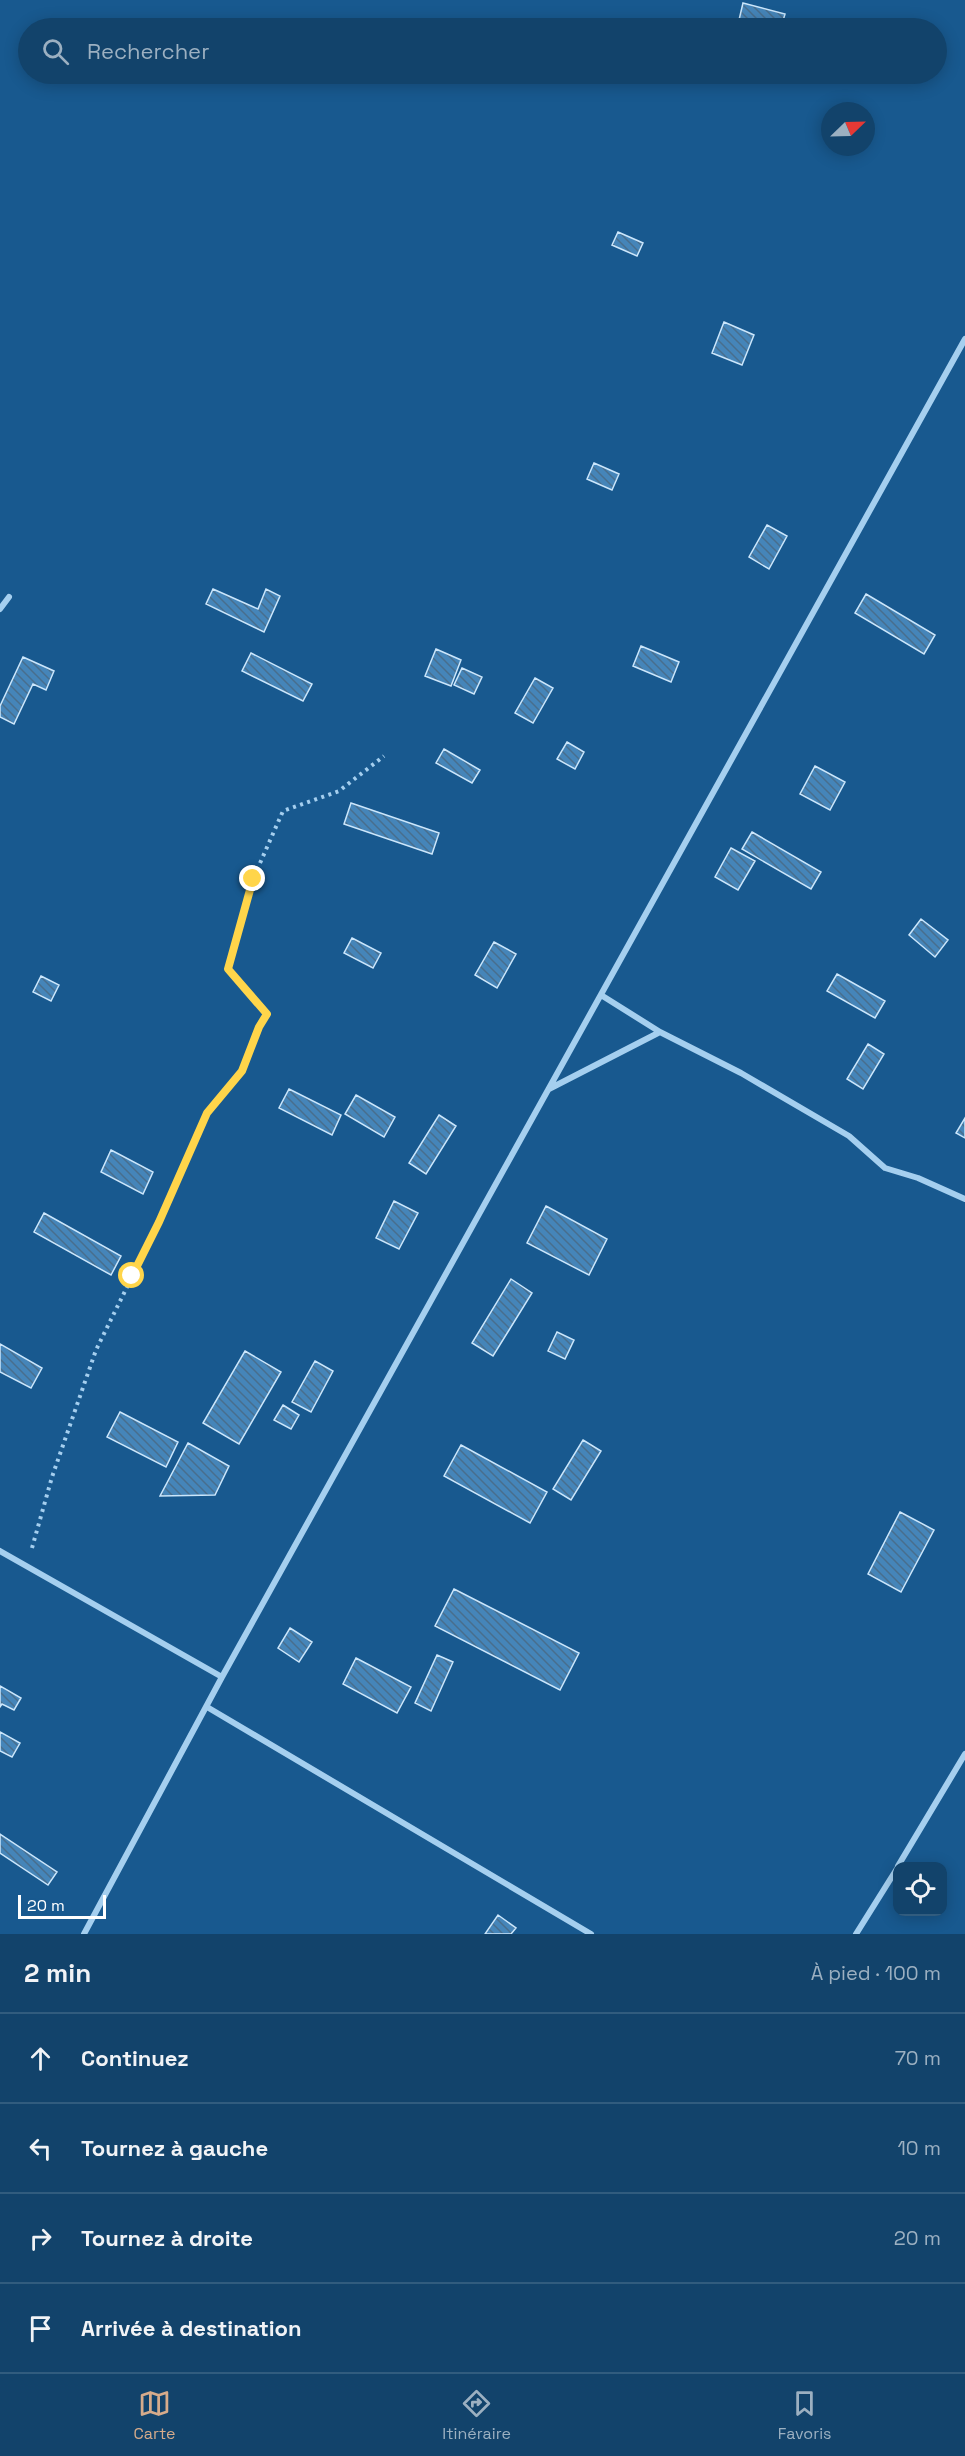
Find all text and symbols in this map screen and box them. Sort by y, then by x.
search box [18,18,947,84]
icon: search [39,35,72,68]
text: Rechercher [87,37,209,65]
north arrow [821,102,875,156]
route end [239,865,265,891]
route start [118,1262,144,1288]
map controls [893,1862,947,1916]
button: locate [893,1862,947,1916]
scale bar [18,1892,106,1920]
text: 20 m [27,1895,65,1916]
text: 2 min [24,1956,91,1990]
text: À pied · 100 m [811,1960,941,1986]
icon: ahead [24,2042,57,2075]
text: Continuez [81,2044,189,2072]
text: 70 m [895,2045,941,2071]
icon: left [24,2132,57,2165]
text: Tournez à gauche [81,2134,268,2162]
text: 10 m [897,2135,941,2161]
icon: right [24,2222,57,2255]
text: Tournez à droite [81,2224,253,2252]
text: 20 m [894,2225,941,2251]
icon: arrive [24,2312,57,2345]
text: Arrivée à destination [81,2314,302,2342]
tab: Carte [133,2387,175,2444]
tab: Itinéraire [442,2387,511,2444]
tab: Favoris [778,2387,832,2444]

